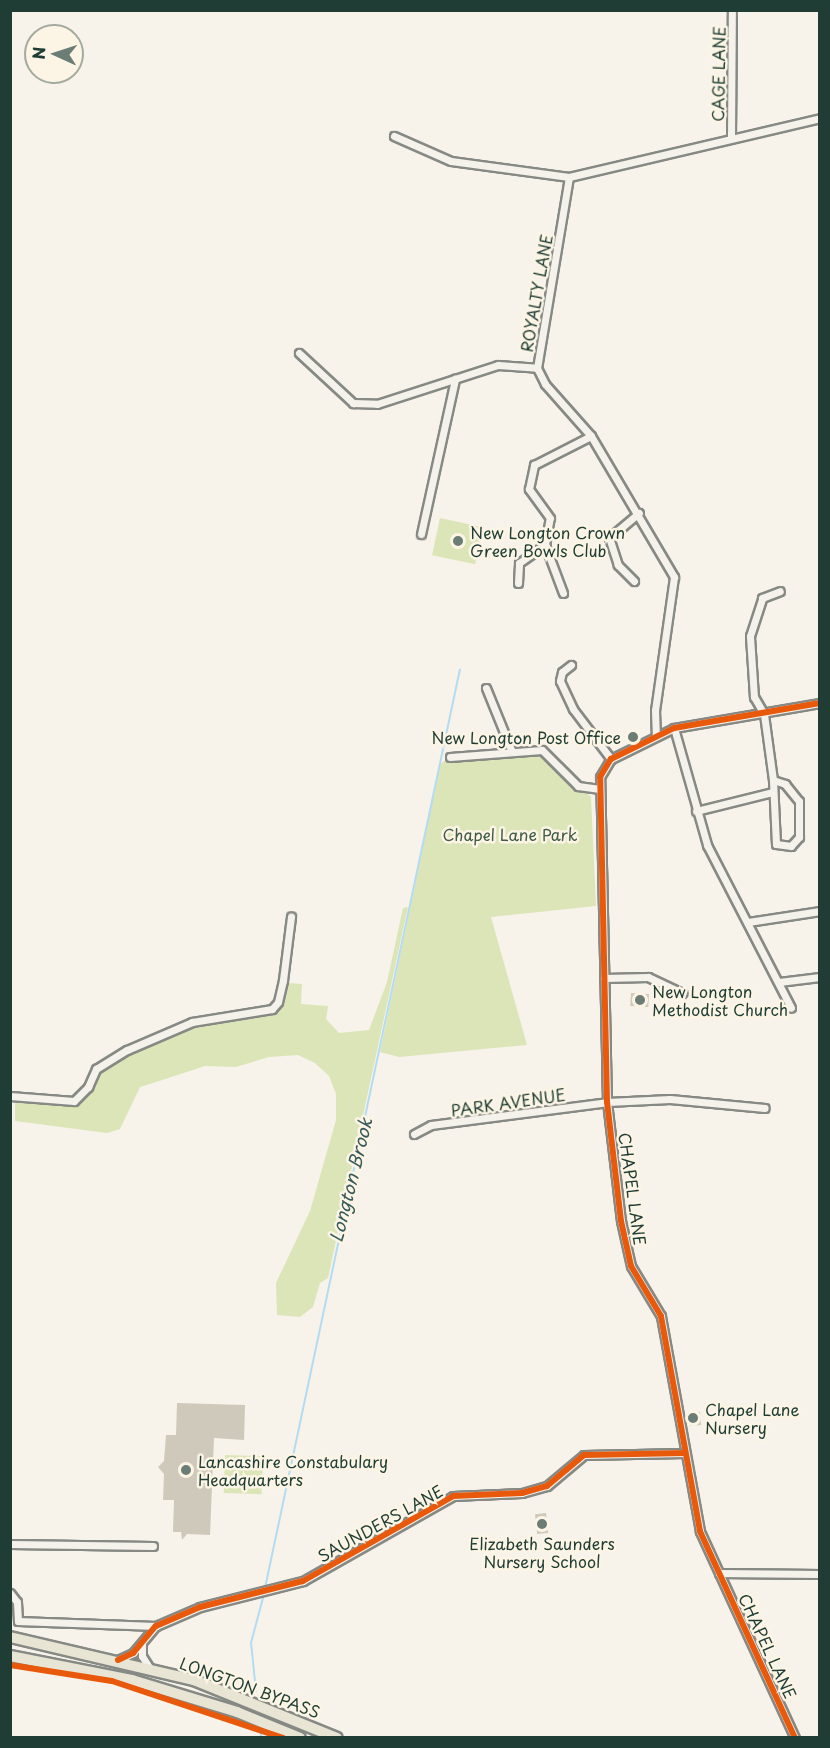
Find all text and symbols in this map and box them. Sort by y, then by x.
north arrow [24,24,84,84]
street label: CAGE LANE [708,26,728,122]
text: N [26,46,50,60]
street label: ROYALTY LANE [516,232,556,354]
place label: New Longton Crown Green Bowls Club [470,522,625,560]
marker: New Longton Crown Green Bowls Club [451,534,465,548]
place label: New Longton Post Office [432,727,621,747]
marker: New Longton Post Office [626,730,640,744]
park label: Chapel Lane Park [442,824,578,844]
place label: New Longton Methodist Church [652,981,788,1019]
marker: New Longton Methodist Church [633,993,647,1007]
street label: PARK AVENUE [449,1084,567,1120]
water label: Longton Brook [325,1116,377,1244]
street label: CHAPEL LANE [616,1131,650,1247]
place label: Chapel Lane Nursery [705,1399,800,1437]
marker: Chapel Lane Nursery [686,1411,700,1425]
place label: Lancashire Constabulary Headquarters [198,1451,389,1489]
marker: Lancashire Constabulary Headquarters [179,1463,193,1477]
street label: SAUNDERS LANE [313,1480,447,1566]
marker: Elizabeth Saunders Nursery School [535,1517,549,1531]
place label: Elizabeth Saunders Nursery School [469,1533,615,1571]
street label: CHAPEL LANE [735,1590,801,1702]
street label: LONGTON BYPASS [177,1653,323,1721]

